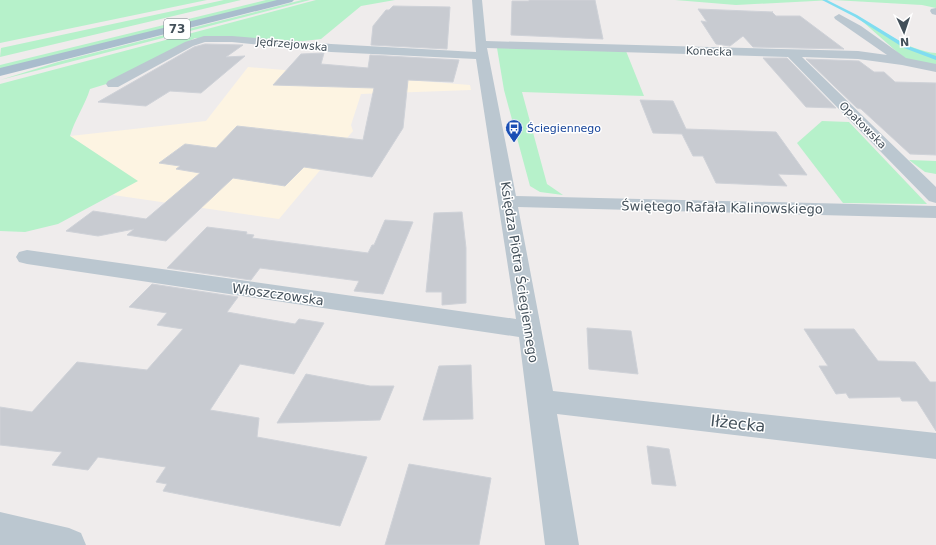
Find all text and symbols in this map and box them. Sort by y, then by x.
north arrow [884,12,924,52]
road number: 73 [164,19,190,39]
street label: Jędrzejowska [255,35,328,54]
text: N [900,35,909,48]
street label: Konecka [686,44,732,59]
street label: Opatowska [836,99,889,152]
bus stop icon: Ściegiennego [504,118,524,143]
place label: Ściegiennego [527,122,601,135]
street label: Księdza Piotra Ściegiennego [498,180,541,364]
street label: Świętego Rafała Kalinowskiego [621,198,823,217]
street label: Włoszczowska [231,281,325,308]
street label: Iłżecka [710,411,766,436]

